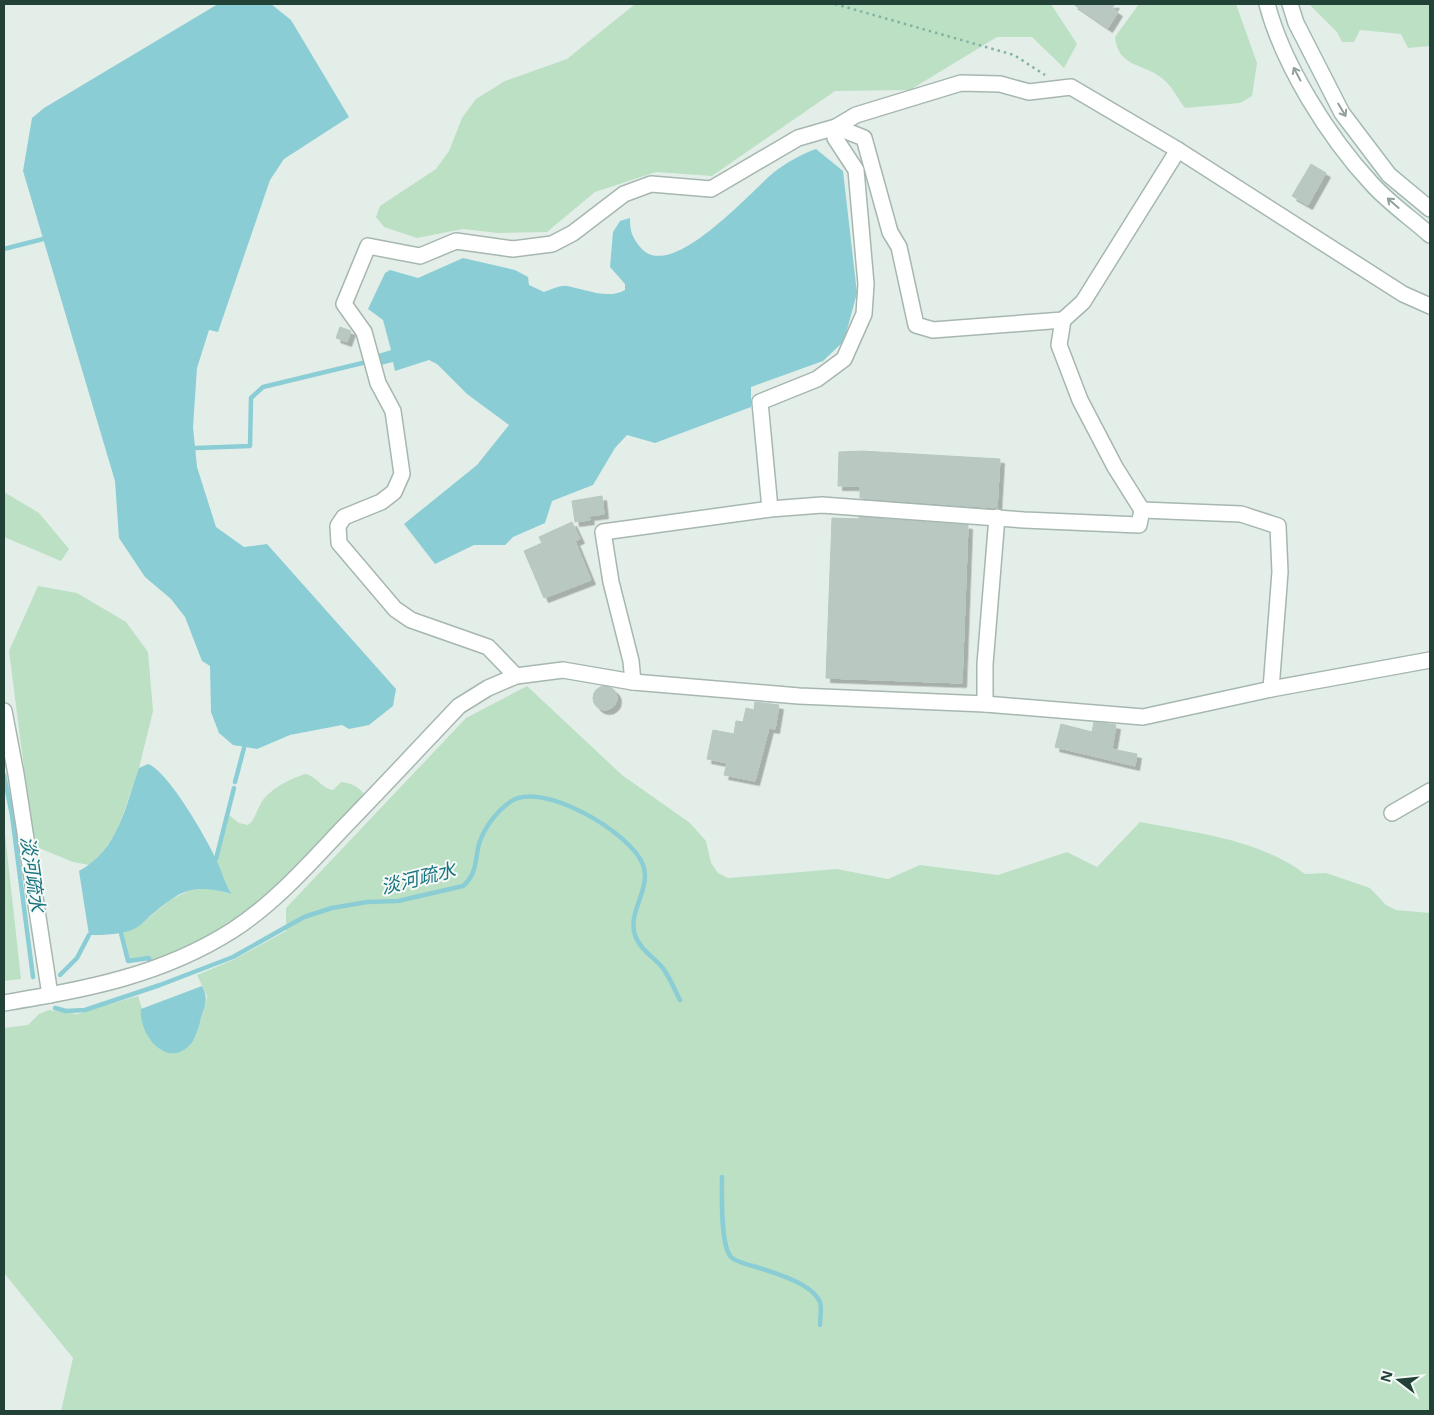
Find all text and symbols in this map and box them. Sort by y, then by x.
one-way arrow [1292,66,1302,81]
one-way arrow [1337,103,1347,117]
one-way arrow [1387,197,1400,209]
water label: 淡河疏水 [15,835,51,915]
water label: 淡河疏水 [378,856,460,900]
north arrow [1374,1355,1424,1405]
text: N [1375,1368,1397,1384]

